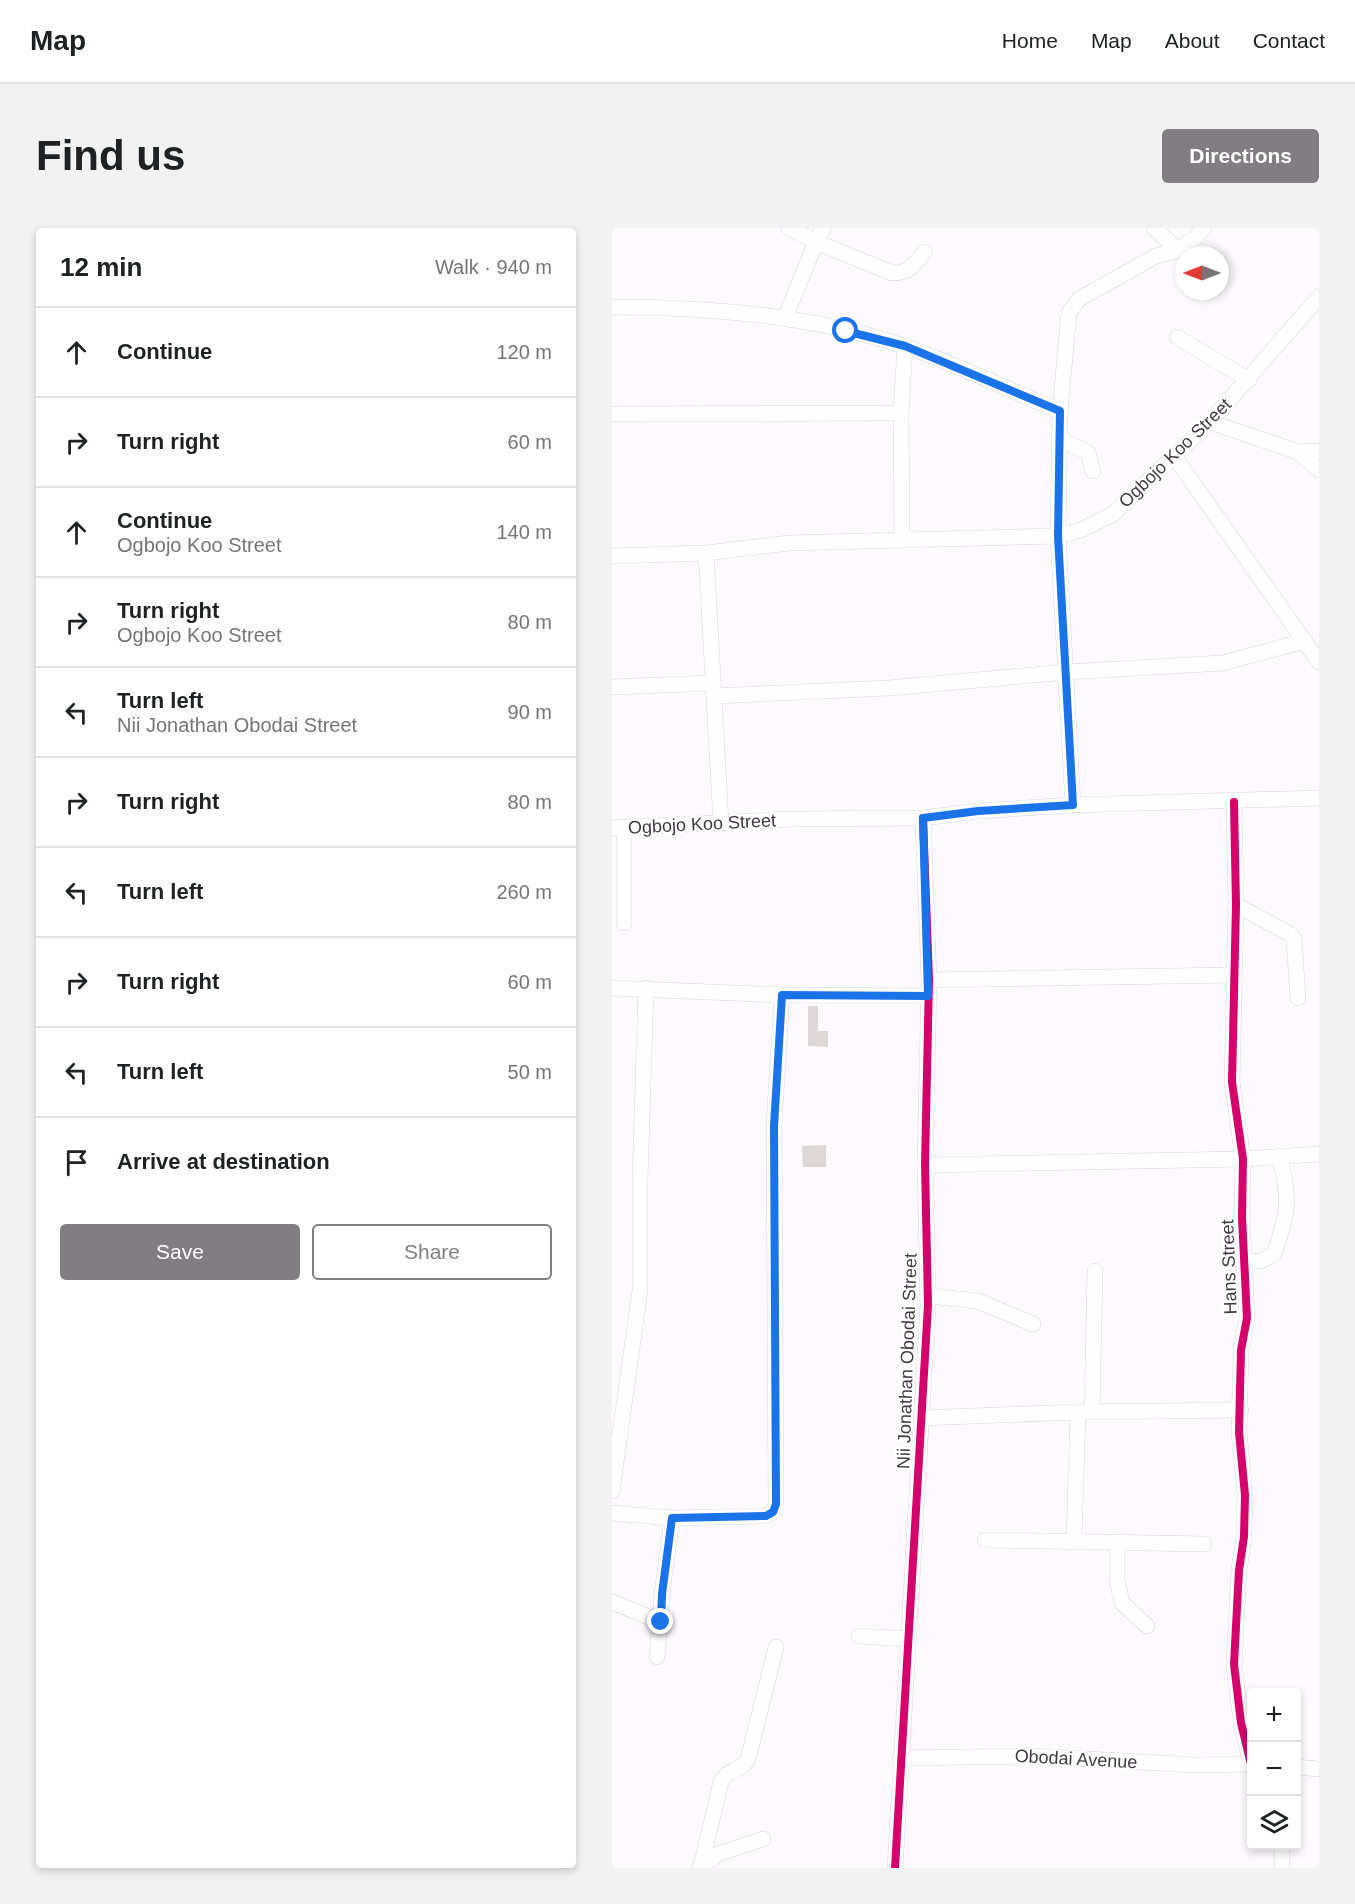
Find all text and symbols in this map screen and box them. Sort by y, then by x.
text: Map [30,25,86,56]
text: Home [1002,29,1058,52]
text: Map [1091,29,1132,52]
text: About [1165,29,1220,52]
text: Contact [1253,29,1325,52]
button: Directions [1162,129,1319,183]
text: Find us [36,132,185,179]
north arrow [1175,246,1229,300]
text: 12 min [60,252,142,282]
text: Walk · 940 m [435,256,552,278]
route start [832,317,858,343]
icon: ahead [60,336,93,369]
text: Continue [117,339,212,364]
text: 120 m [496,341,552,363]
street label: Ogbojo Koo Street [1115,394,1235,512]
icon: right [60,426,93,459]
text: Turn right [117,429,219,454]
text: 60 m [508,431,552,453]
text: Continue [117,508,212,533]
icon: ahead [60,516,93,549]
text: 140 m [496,521,552,543]
text: Ogbojo Koo Street [117,534,282,556]
text: Turn right [117,598,219,623]
icon: right [60,606,93,639]
text: 80 m [508,611,552,633]
text: Ogbojo Koo Street [117,624,282,646]
text: Turn left [117,688,203,713]
icon: left [60,696,93,729]
text: 90 m [508,701,552,723]
text: Nii Jonathan Obodai Street [117,714,357,736]
icon: right [60,786,93,819]
text: Turn right [117,789,219,814]
text: 80 m [508,791,552,813]
street label: Ogbojo Koo Street [628,810,776,838]
icon: left [60,876,93,909]
text: Turn left [117,879,203,904]
text: 260 m [496,881,552,903]
icon: right [60,966,93,999]
text: Turn right [117,969,219,994]
text: 60 m [508,971,552,993]
icon: left [60,1056,93,1089]
text: Turn left [117,1059,203,1084]
text: 50 m [508,1061,552,1083]
icon: arrive [60,1146,93,1179]
text: Arrive at destination [117,1149,330,1174]
street label: Hans Street [1217,1219,1241,1315]
button: Save [60,1224,300,1280]
button: Share [312,1224,552,1280]
street label: Nii Jonathan Obodai Street [893,1253,921,1469]
route end [647,1608,673,1634]
map controls [1247,1688,1301,1850]
button: + [1247,1688,1301,1742]
button: − [1247,1742,1301,1796]
street label: Obodai Avenue [1014,1746,1138,1772]
button: layers [1247,1796,1301,1850]

